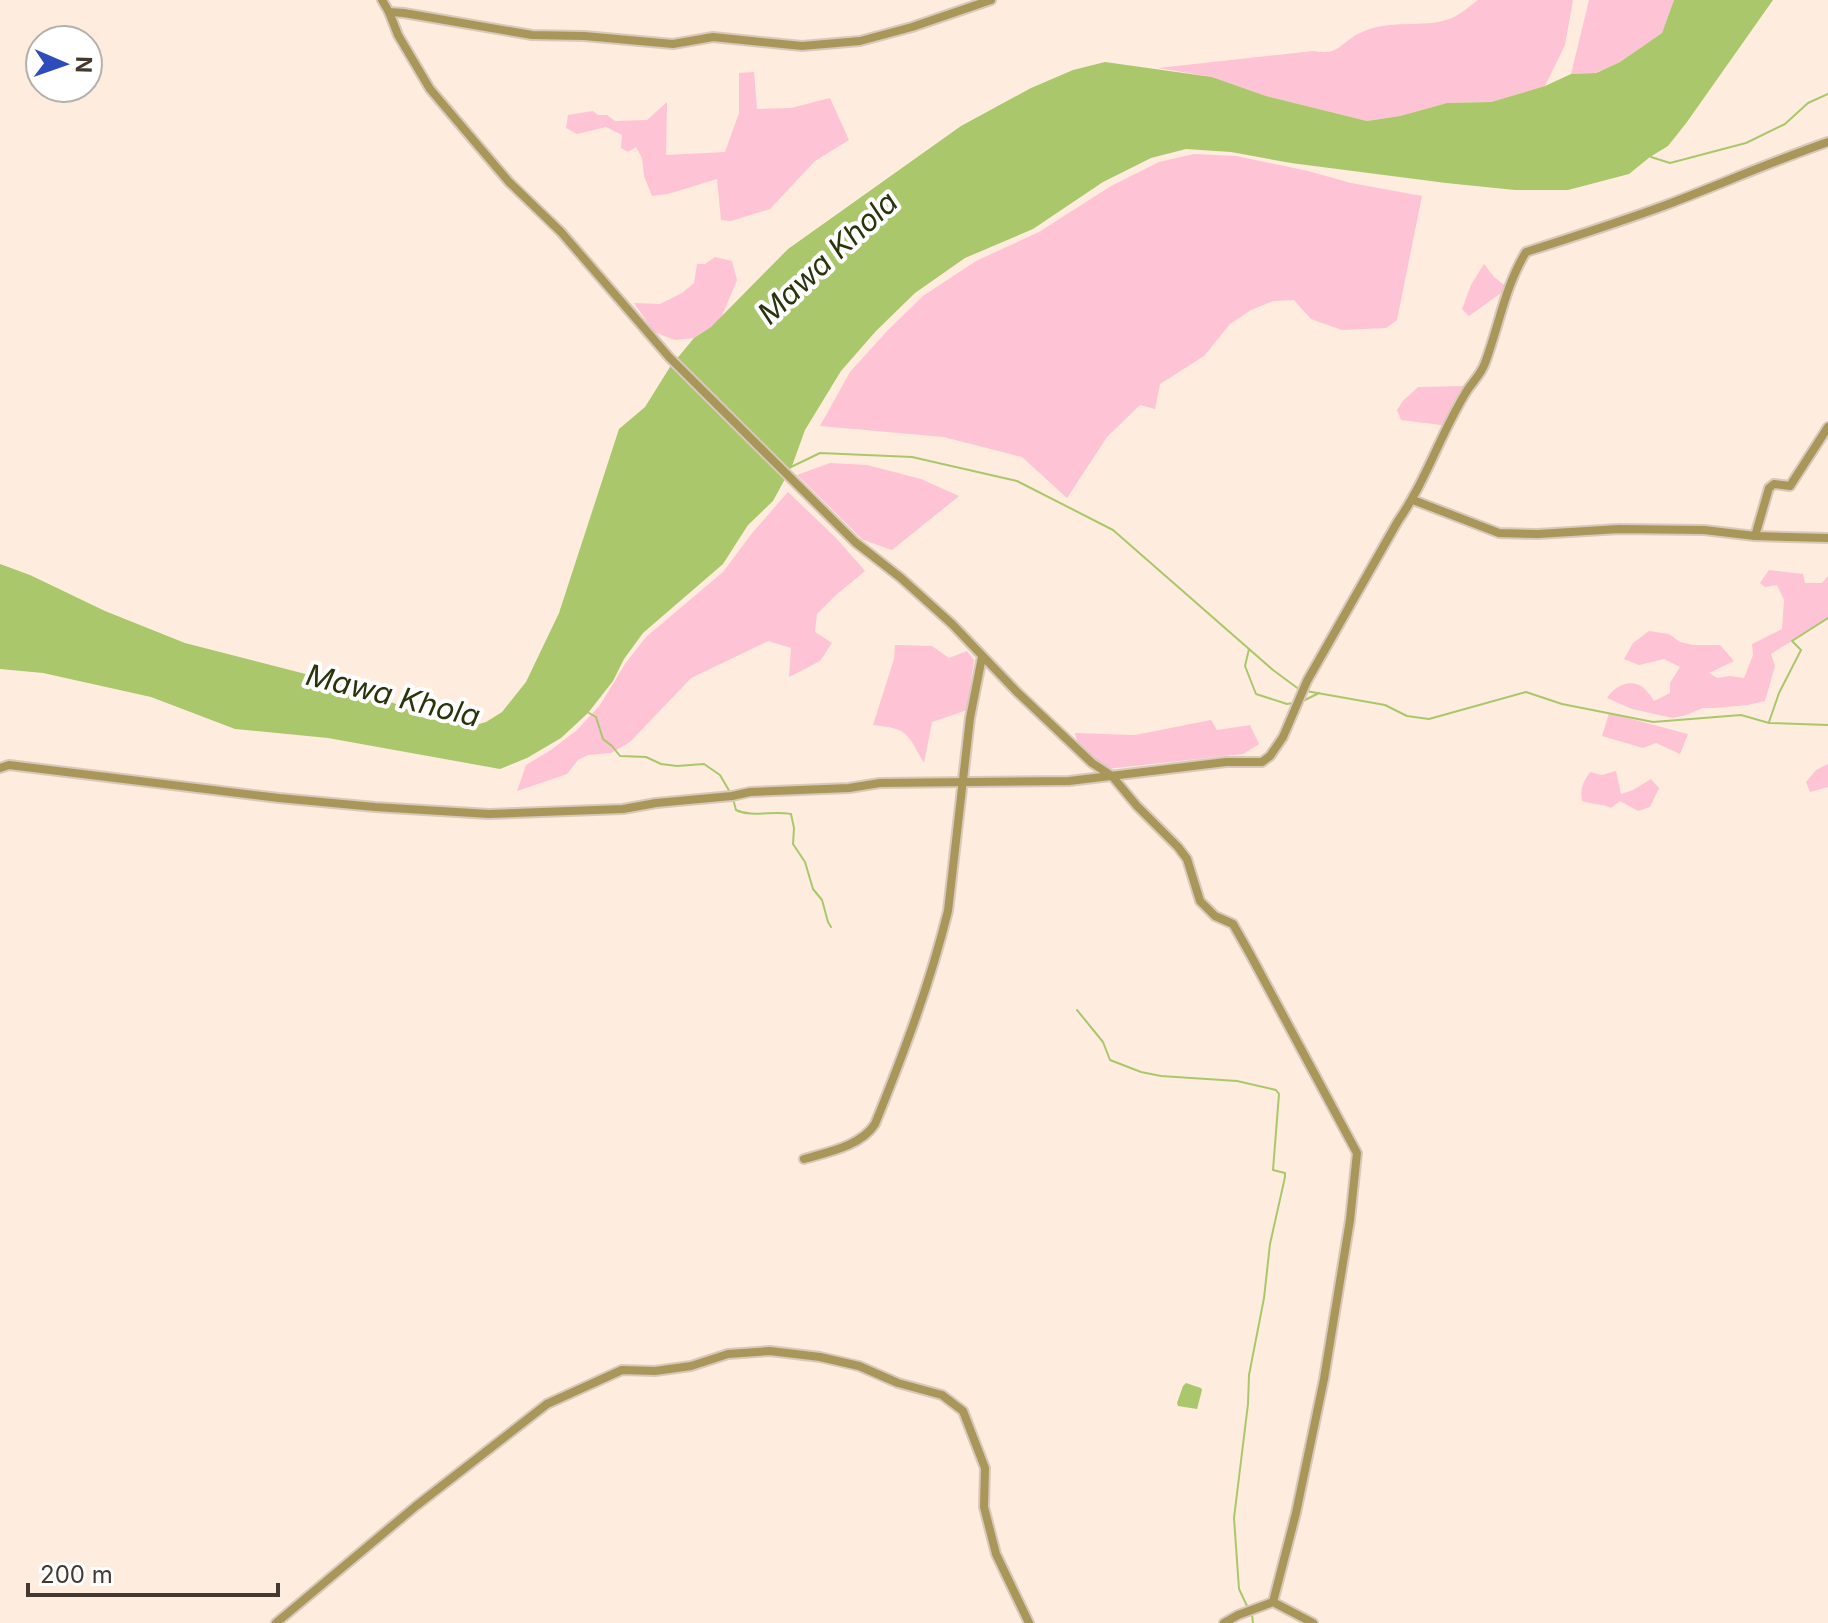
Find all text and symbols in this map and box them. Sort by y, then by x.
north arrow [24,24,104,104]
text: N [71,56,97,74]
water label: Mawa Khola [750,183,905,331]
water label: Mawa Khola [303,656,484,734]
scale bar [28,1547,278,1597]
text: 200 m [40,1560,113,1589]

